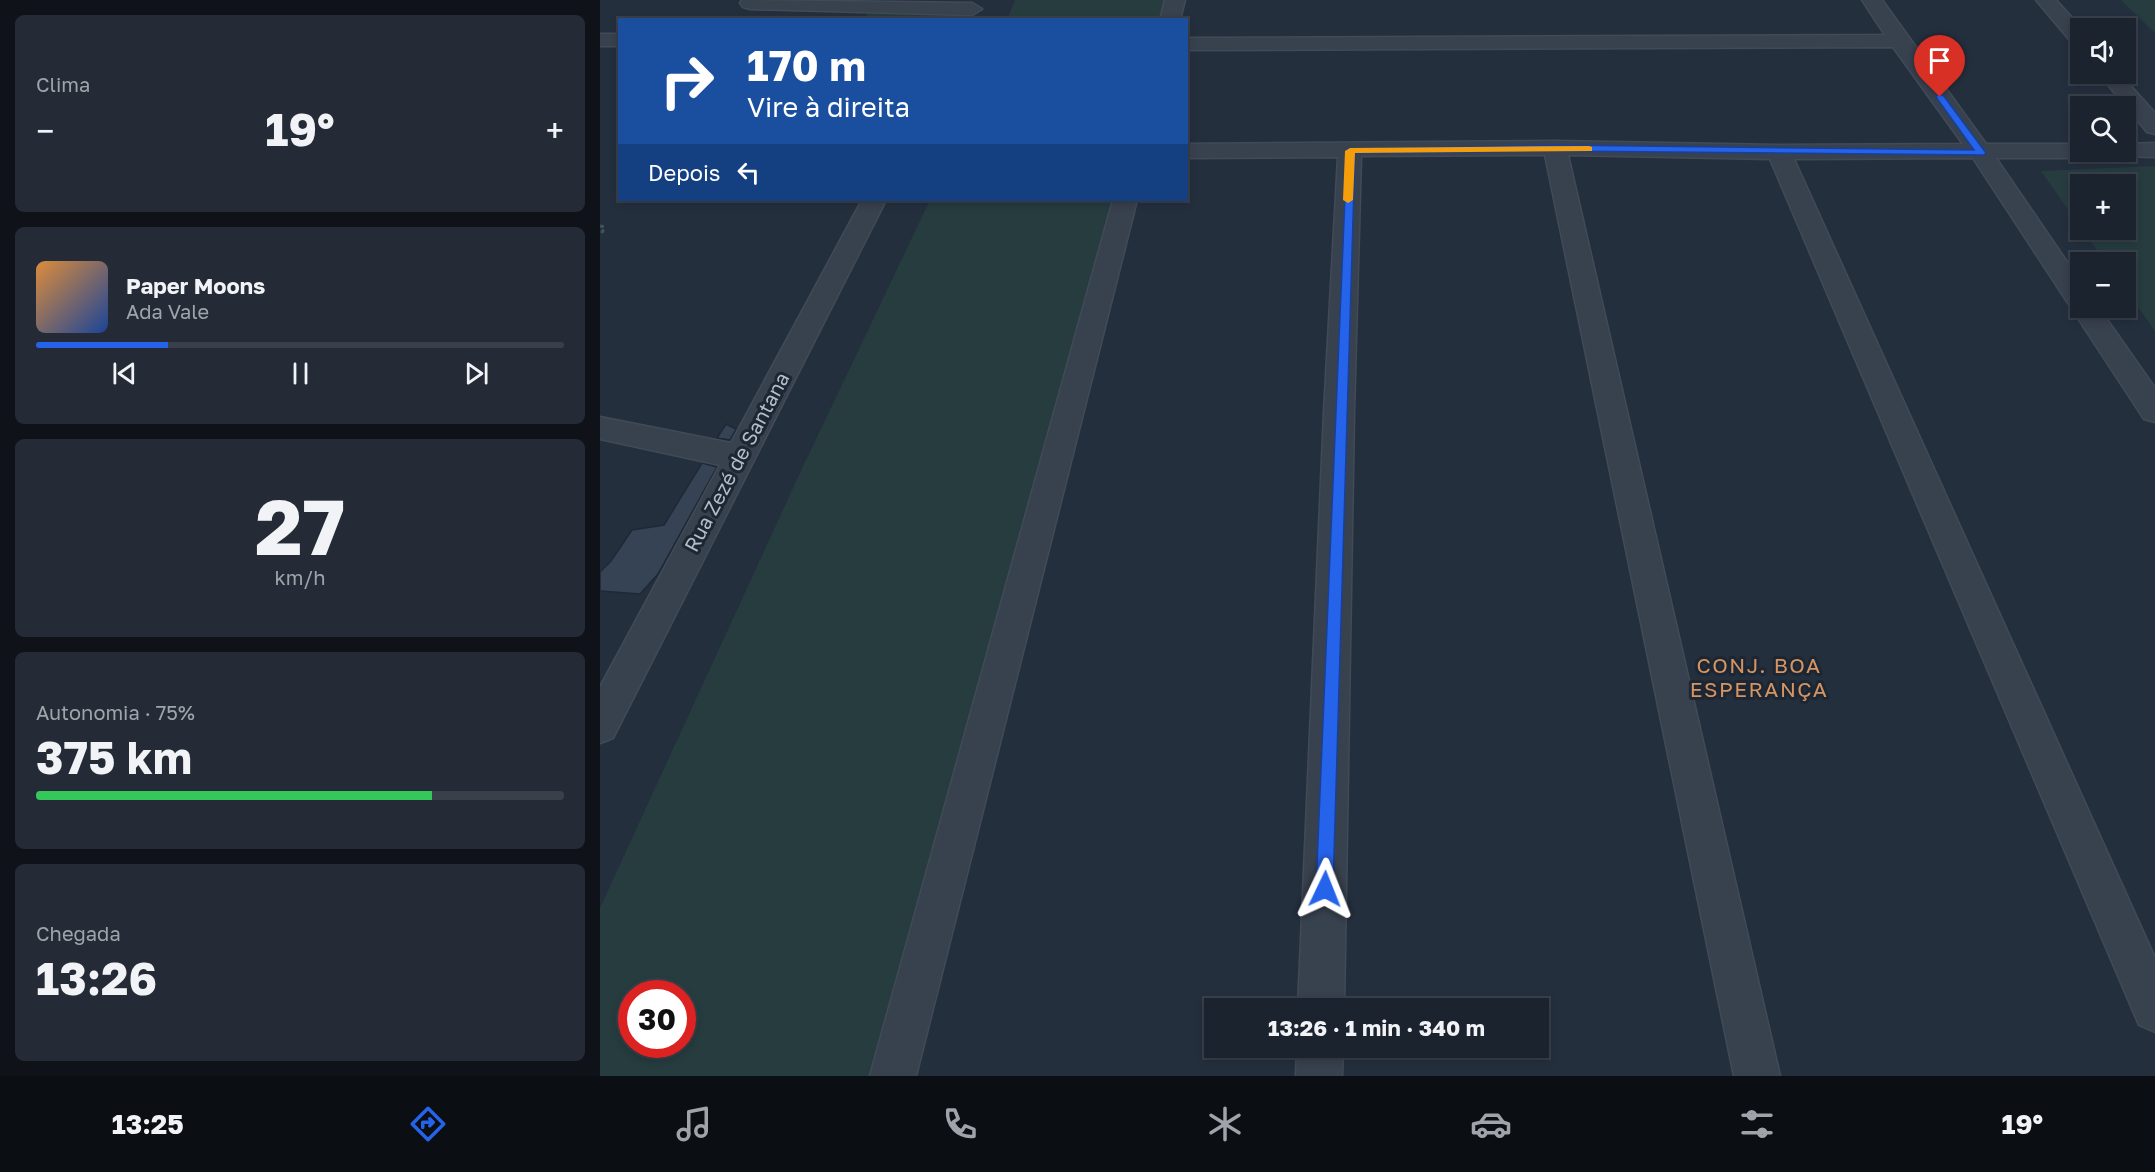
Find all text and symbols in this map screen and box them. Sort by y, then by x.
map controls [2070,18,2136,318]
button: sound [2070,18,2136,84]
pin [1914,35,1965,97]
text: 170 m [747,40,866,90]
icon: right [648,42,726,120]
icon: arrive [1923,44,1956,77]
text: Clima [36,72,90,96]
text: Vire à direita [747,91,910,123]
button: search [2070,96,2136,162]
text: 19° [265,102,335,156]
text: − [36,111,54,150]
text: + [546,111,564,150]
icon: left [732,156,765,189]
text: Depois [648,159,720,186]
button: + [2070,174,2136,240]
button: − [2070,252,2136,318]
text: Paper Moons [126,272,265,299]
text: Ada Vale [126,299,209,323]
icon: previous [108,357,141,390]
icon: pause [284,357,317,390]
icon: next [460,357,493,390]
street label: Rua Zezé de Santana [679,368,794,555]
text: 27 [255,479,345,572]
text: km/h [275,565,325,589]
district label: CONJ. BOA ESPERANÇA [1690,652,1828,702]
text: Autonomia · 75% [36,700,195,724]
text: 375 km [36,730,192,784]
position arrow [1293,857,1357,921]
text: Chegada [36,921,121,945]
text: 13:26 [36,951,157,1005]
speed limit sign: 30 [618,980,696,1058]
text: 13:26 · 1 min · 340 m [1268,1014,1485,1041]
icon: directions [407,1103,449,1145]
icon: music [673,1103,715,1145]
icon: phone [939,1103,981,1145]
icon: climate [1204,1103,1246,1145]
icon: car [1470,1103,1512,1145]
icon: filters [1736,1103,1778,1145]
text: 13:25 [112,1108,184,1140]
text: 19° [2002,1108,2043,1140]

